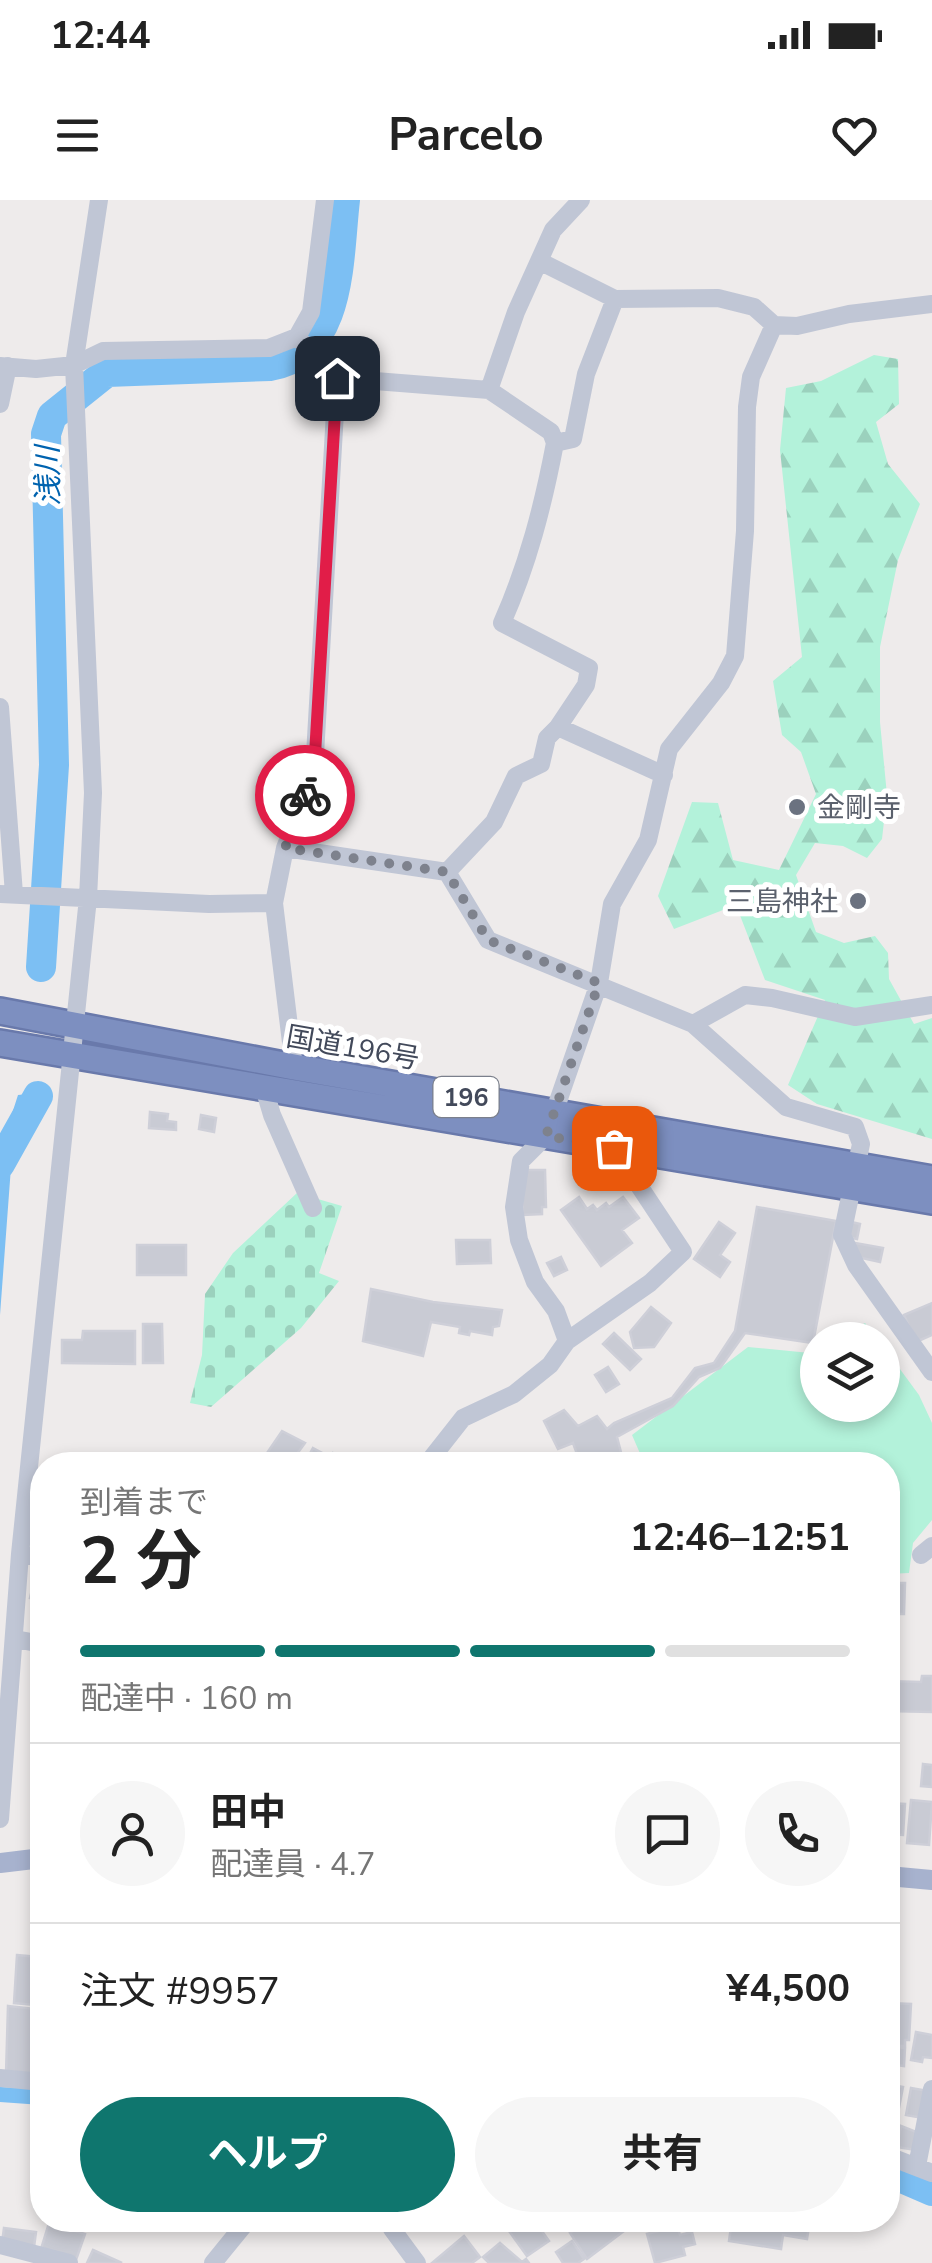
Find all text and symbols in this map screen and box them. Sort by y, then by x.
text: 12:44 [50,10,151,61]
text: Parcelo [388,105,544,166]
icon: menu [50,108,105,163]
icon: heart [827,108,882,163]
pin [295,336,380,421]
icon: home [310,351,365,406]
water label: 浅川 [27,443,70,506]
courier [255,745,355,845]
icon: bike [278,768,333,823]
place label: 金剛寺 [817,789,901,827]
marker: 金剛寺 [786,796,808,818]
place label: 三島神社 [726,883,838,921]
marker: 三島神社 [847,890,869,912]
street label: 国道196号 [283,1018,422,1078]
road number: 196 [434,1077,498,1117]
pin [572,1106,657,1191]
icon: bag [587,1121,642,1176]
map controls [800,1322,900,1422]
button: layers [800,1322,900,1422]
text: 到着まで [80,1481,208,1524]
text: 12:46–12:51 [630,1512,850,1563]
text: 2 分 [80,1517,202,1606]
text: 配達中 · 160 m [80,1677,293,1720]
button: person [80,1781,185,1886]
button: chat [615,1781,720,1886]
button: phone [745,1781,850,1886]
text: 田中 [210,1787,286,1838]
text: 配達員 · 4.7 [210,1843,375,1886]
text: ¥4,500 [727,1963,850,2014]
text: 注文 #9957 [80,1966,280,2017]
button: ヘルプ [80,2097,455,2212]
button: 共有 [475,2097,850,2212]

